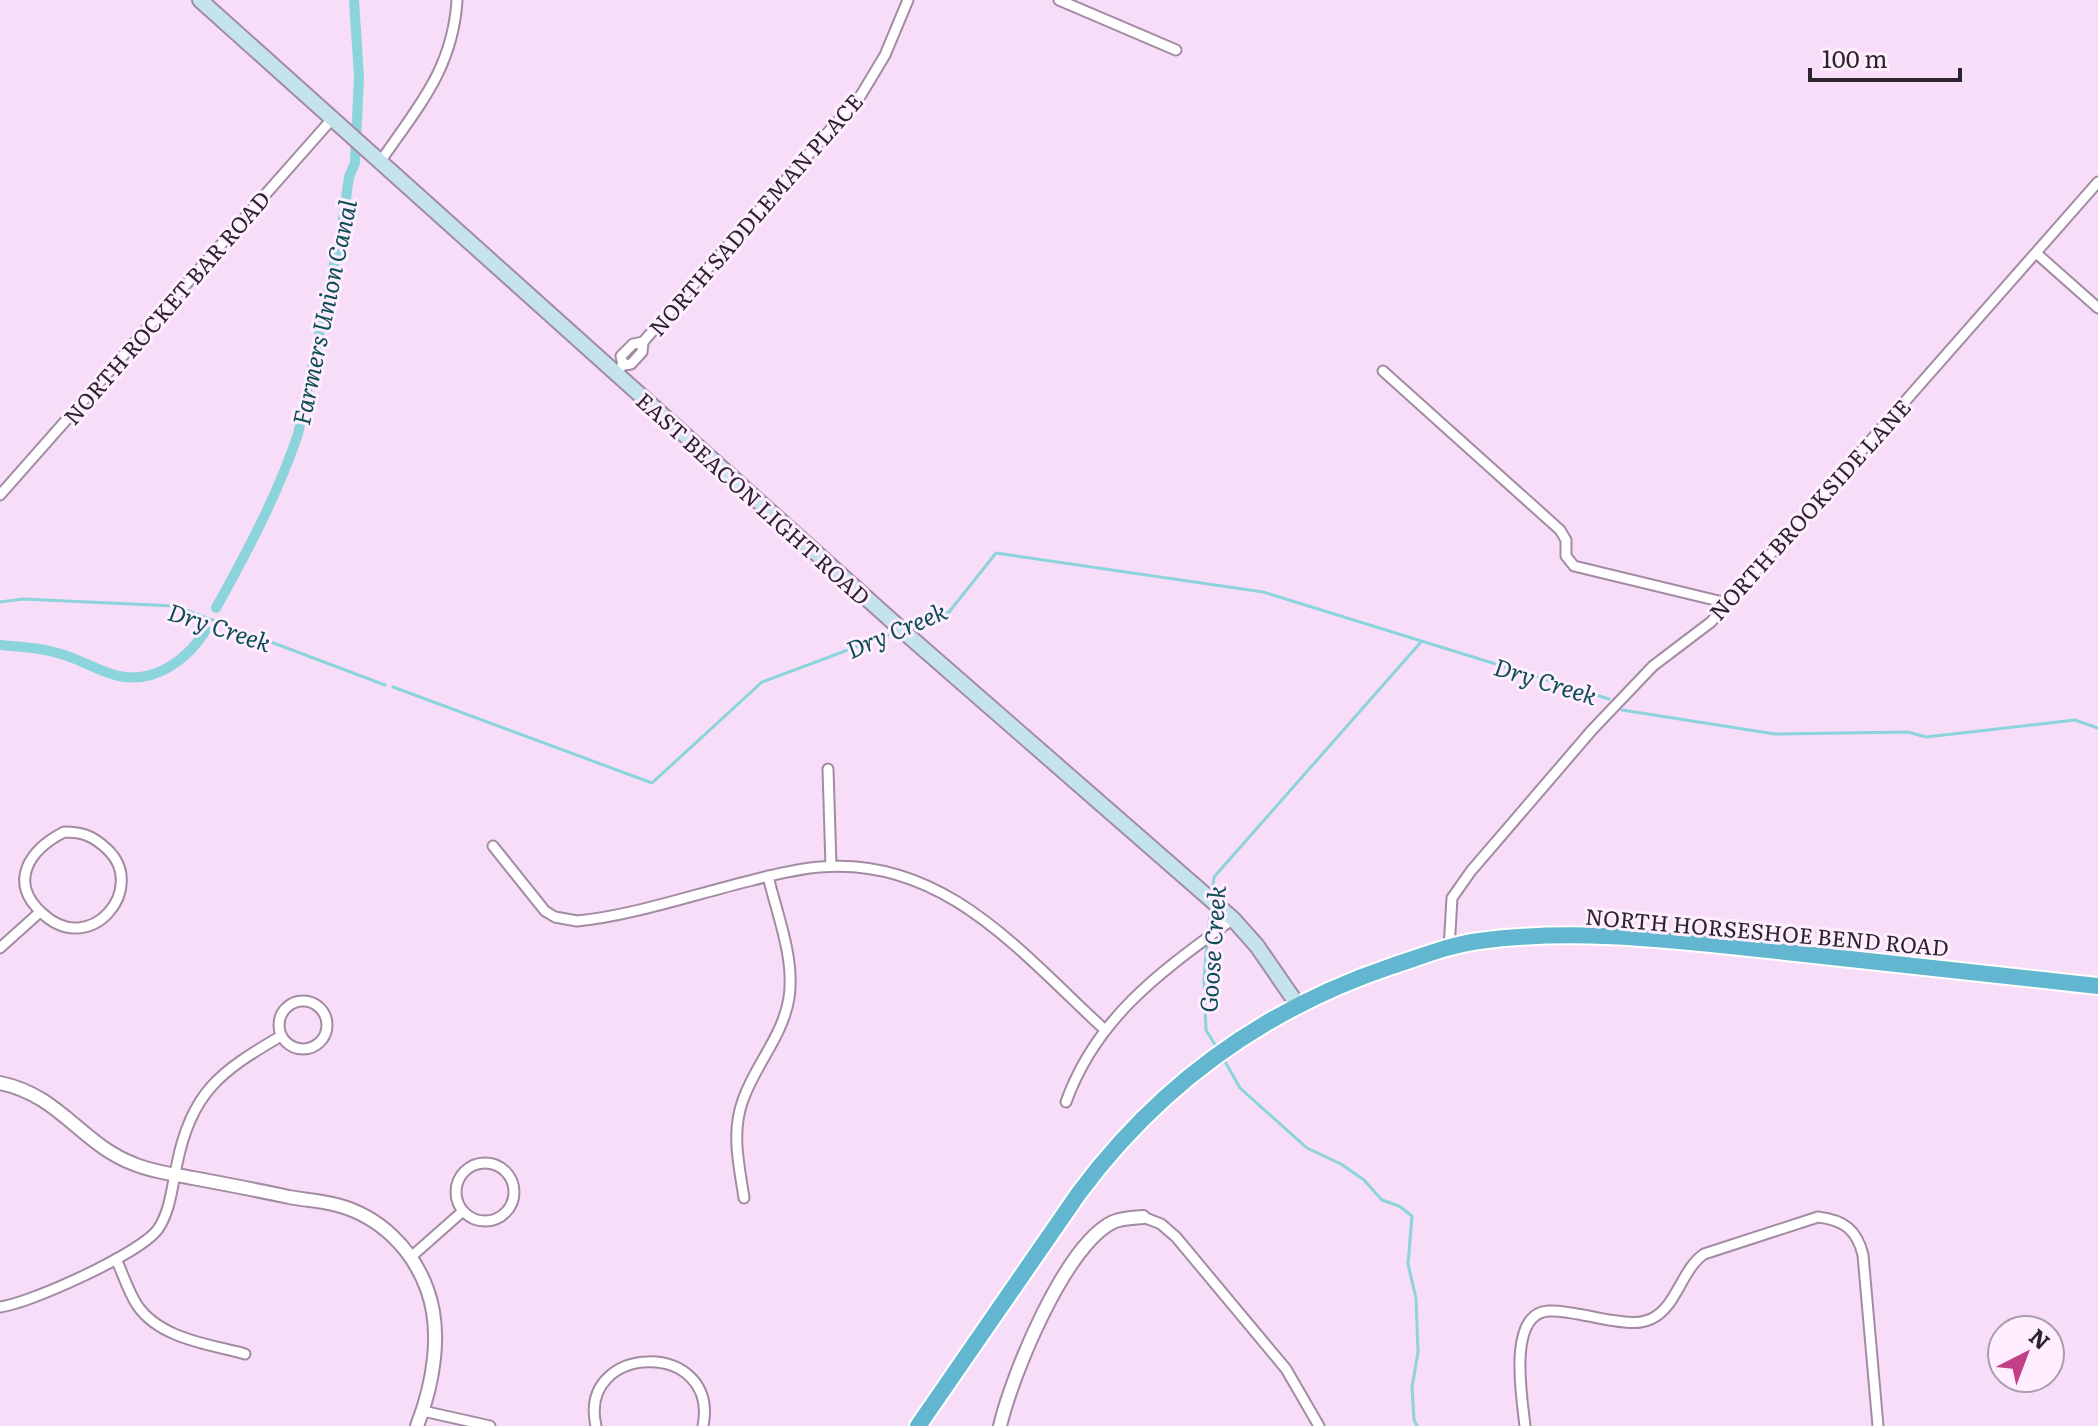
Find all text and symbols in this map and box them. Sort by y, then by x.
scale bar [1810,32,1960,82]
text: 100 m [1822,40,1888,75]
street label: NORTH SADDLEMAN PLACE [640,85,870,343]
street label: NORTH ROCKET BAR ROAD [55,183,277,431]
water label: Farmers Union Canal [282,196,364,428]
street label: EAST BEACON LIGHT ROAD [630,384,878,612]
street label: NORTH BROOKSIDE LANE [1700,391,1918,627]
water label: Dry Creek [840,592,953,666]
water label: Dry Creek [164,593,277,659]
water label: Dry Creek [1490,648,1603,713]
water label: Goose Creek [1189,883,1233,1014]
street label: NORTH HORSESHOE BEND ROAD [1584,899,1950,963]
north arrow [1986,1314,2066,1394]
text: N [2022,1320,2058,1356]

